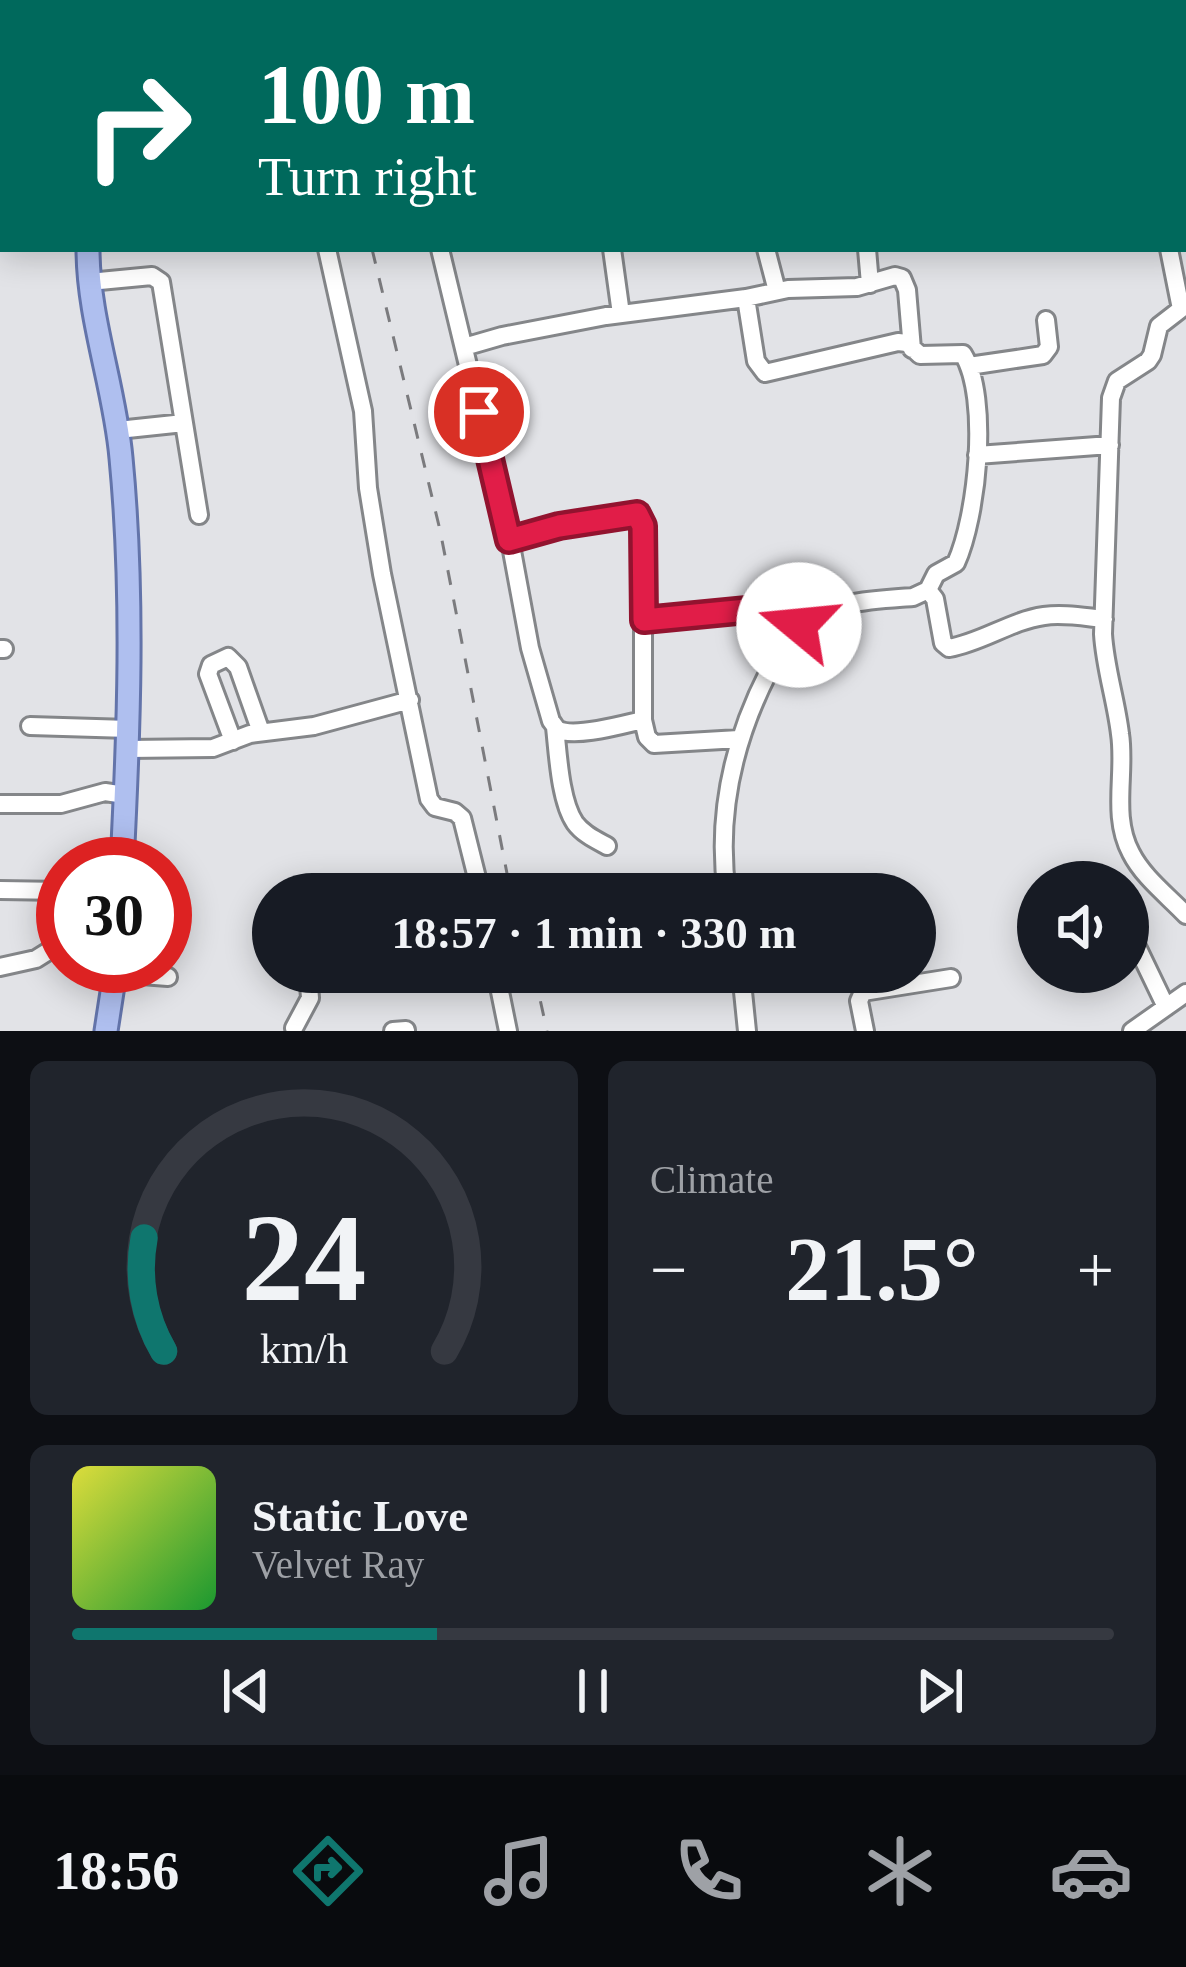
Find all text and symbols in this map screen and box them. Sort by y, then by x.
icon: right [60,48,216,204]
text: 100 m [258,48,475,141]
text: Turn right [258,147,477,207]
pin [428,361,530,463]
icon: arrive [446,379,512,445]
position arrow [736,562,862,688]
speed limit sign: 30 [36,837,192,993]
map controls [1017,861,1149,993]
button: sound [1017,861,1149,993]
text: 18:57 · 1 min · 330 m [392,908,797,958]
text: Climate [650,1158,773,1201]
text: 24 [242,1189,366,1327]
text: 21.5° [785,1220,979,1319]
text: − [650,1233,687,1306]
text: + [1077,1233,1114,1306]
text: km/h [260,1325,348,1372]
text: Static Love [252,1491,468,1541]
text: Velvet Ray [252,1543,424,1586]
icon: previous [213,1658,279,1724]
icon: pause [560,1658,626,1724]
icon: next [907,1658,973,1724]
icon: directions [286,1829,370,1913]
icon: music [477,1829,561,1913]
icon: phone [667,1829,751,1913]
icon: climate [858,1829,942,1913]
icon: car [1049,1829,1133,1913]
text: 18:56 [53,1841,179,1901]

